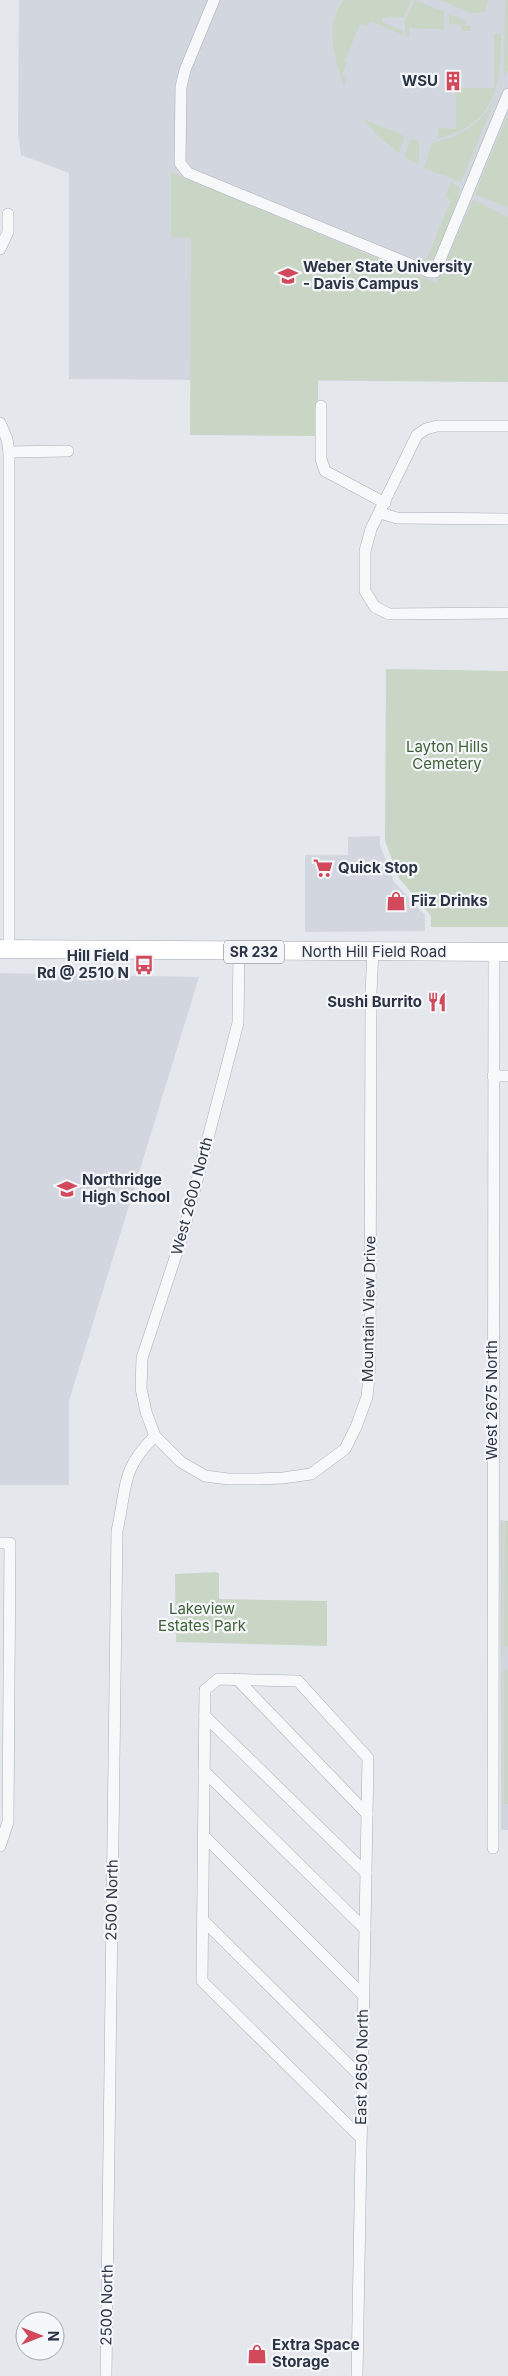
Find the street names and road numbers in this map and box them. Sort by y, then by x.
road number: SR 232 [224,940,284,964]
street label: North Hill Field Road [302,942,446,961]
street label: West 2600 North [167,1135,216,1257]
street label: Mountain View Drive [358,1236,379,1382]
street label: West 2675 North [482,1340,501,1460]
street label: 2500 North [101,1859,122,1941]
street label: East 2650 North [351,2009,372,2125]
street label: 2500 North [96,2264,117,2346]

